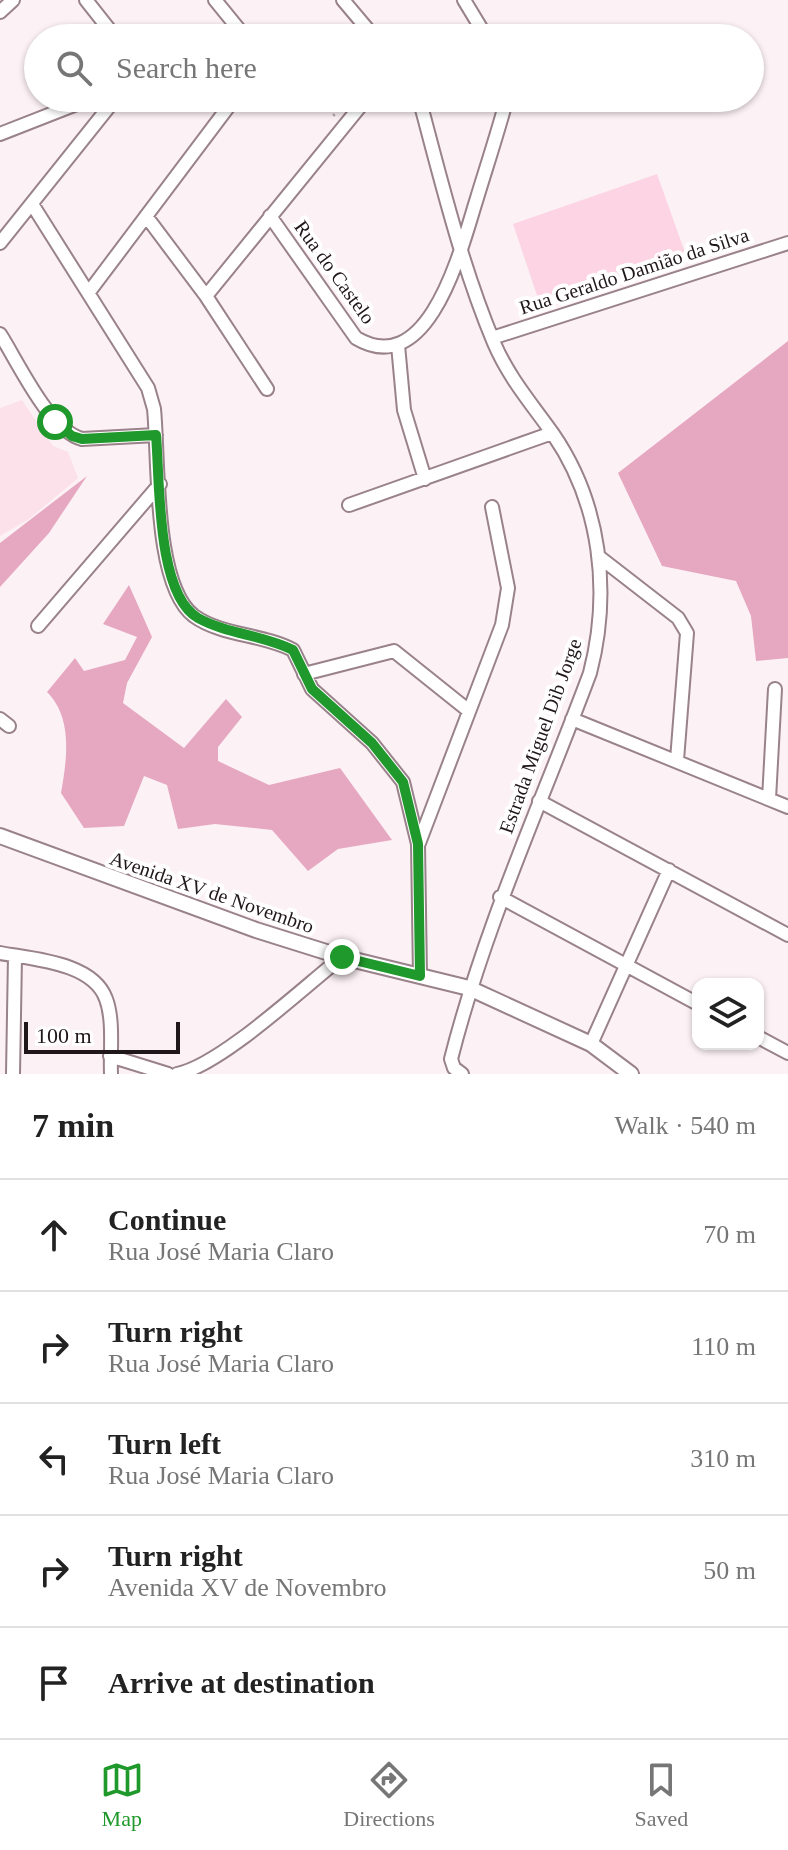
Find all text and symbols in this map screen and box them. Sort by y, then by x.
search box [24,24,764,112]
icon: search [52,46,96,90]
text: Search here [116,51,257,84]
street label: Rua do Castelo [290,216,380,328]
street label: Rua Geraldo Damião da Silva [517,223,752,319]
route start [37,404,73,440]
street label: Estrada Miguel Dib Jorge [494,635,586,837]
street label: Avenida XV de Novembro [107,847,317,937]
route end [324,939,360,975]
map controls [692,978,764,1050]
button: layers [692,978,764,1050]
scale bar [24,1018,180,1054]
text: 100 m [36,1023,92,1048]
text: 7 min [32,1107,114,1144]
text: Walk · 540 m [614,1111,756,1140]
text: Continue [108,1203,226,1236]
icon: ahead [32,1213,76,1257]
text: 70 m [703,1220,756,1249]
text: Rua José Maria Claro [108,1237,334,1266]
text: Turn right [108,1315,243,1348]
icon: right [32,1325,76,1369]
text: 110 m [691,1332,756,1361]
text: Rua José Maria Claro [108,1349,334,1378]
text: Turn left [108,1427,221,1460]
icon: left [32,1437,76,1481]
text: 310 m [690,1444,756,1473]
text: Rua José Maria Claro [108,1461,334,1490]
text: Turn right [108,1539,243,1572]
icon: right [32,1549,76,1593]
text: 50 m [703,1556,756,1585]
text: Avenida XV de Novembro [108,1573,386,1602]
icon: arrive [32,1661,76,1705]
text: Arrive at destination [108,1666,375,1699]
tab: Map [100,1758,144,1832]
tab: Directions [343,1758,435,1832]
tab: Saved [634,1758,688,1832]

